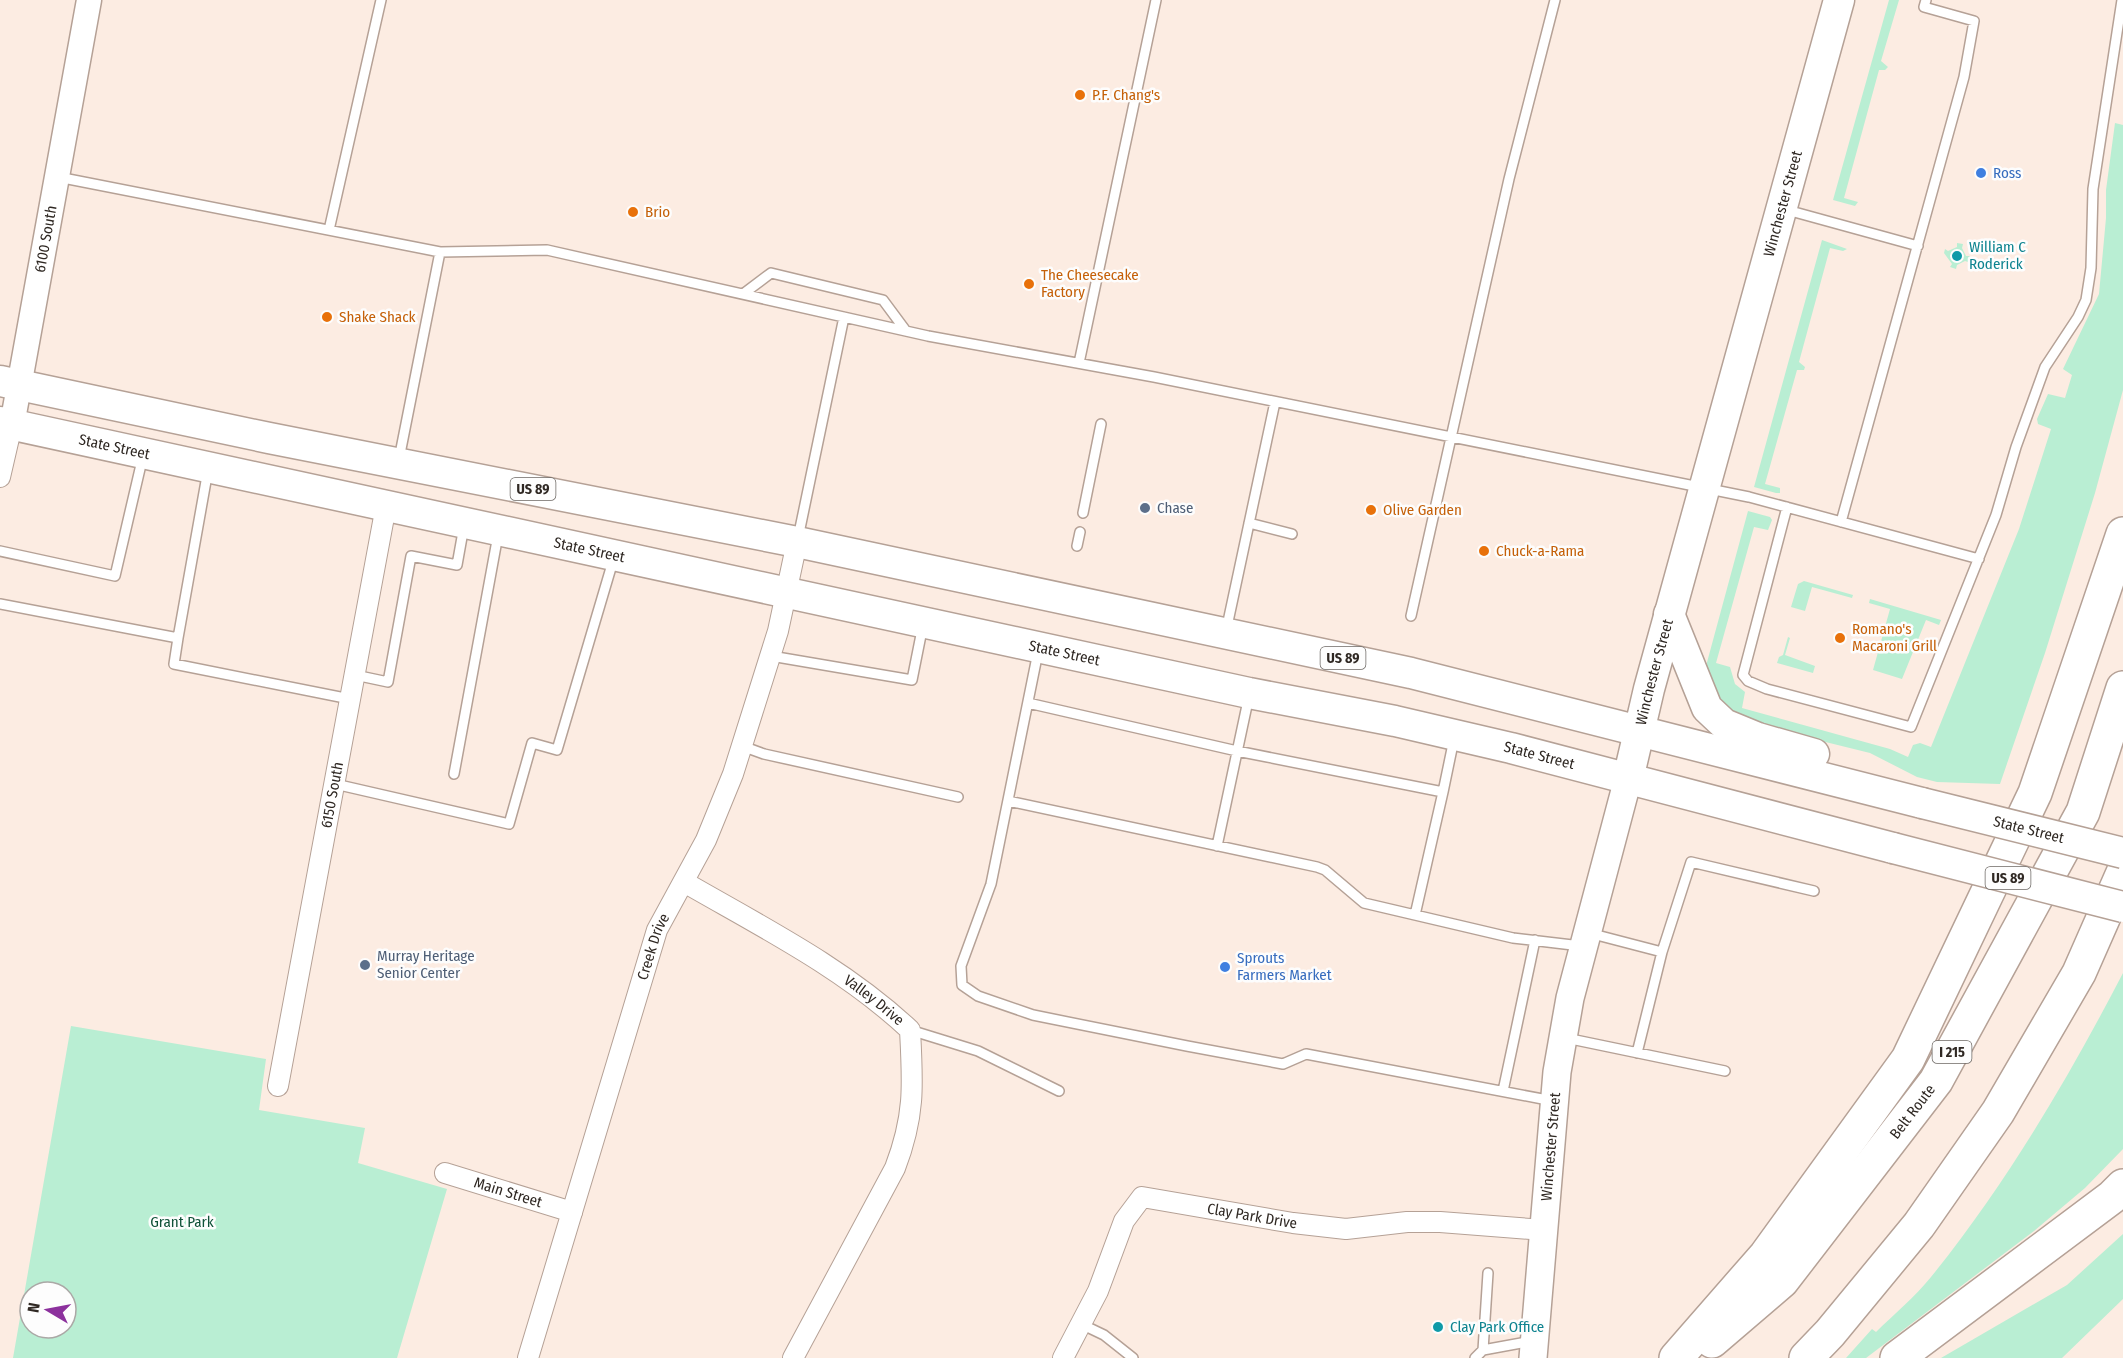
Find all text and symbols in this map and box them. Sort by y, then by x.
place label: P.F. Chang's [1092,86,1160,104]
marker: P.F. Chang's [1073,88,1087,102]
street label: Winchester Street [1760,149,1806,258]
place label: Ross [1993,164,2022,182]
marker: Ross [1974,166,1988,180]
place label: Brio [645,203,670,221]
street label: 6100 South [31,204,61,274]
marker: Brio [626,205,640,219]
place label: William C Roderick [1969,238,2026,273]
marker: William C Roderick [1950,249,1964,263]
place label: The Cheesecake Factory [1041,266,1139,301]
marker: The Cheesecake Factory [1022,277,1036,291]
place label: Shake Shack [339,308,416,326]
marker: Shake Shack [320,310,334,324]
street label: State Street [77,430,152,463]
road number: US 89 [510,478,556,500]
place label: Chase [1157,499,1193,517]
marker: Chase [1138,501,1152,515]
place label: Olive Garden [1383,501,1462,519]
marker: Olive Garden [1364,503,1378,517]
street label: State Street [552,533,627,566]
place label: Chuck-a-Rama [1496,542,1584,560]
marker: Chuck-a-Rama [1477,544,1491,558]
street label: Winchester Street [1632,617,1677,727]
place label: Romano's Macaroni Grill [1852,620,1937,655]
marker: Romano's Macaroni Grill [1833,631,1847,645]
street label: State Street [1027,636,1102,669]
road number: US 89 [1320,647,1366,669]
street label: State Street [1502,738,1577,773]
street label: 6150 South [317,760,347,830]
street label: State Street [1992,812,2066,847]
road number: US 89 [1986,867,2030,889]
street label: Creek Drive [633,910,673,982]
place label: Murray Heritage Senior Center [377,947,475,982]
place label: Sprouts Farmers Market [1237,949,1332,984]
marker: Murray Heritage Senior Center [358,958,372,972]
marker: Sprouts Farmers Market [1218,960,1232,974]
street label: Valley Drive [840,971,908,1029]
road number: I 215 [1932,1041,1972,1063]
street label: Belt Route [1886,1081,1939,1142]
street label: Winchester Street [1537,1092,1564,1202]
street label: Main Street [472,1173,544,1211]
street label: Clay Park Drive [1206,1199,1298,1232]
park label: Grant Park [150,1213,214,1231]
north arrow [18,1280,78,1340]
text: N [24,1301,44,1314]
place label: Clay Park Office [1450,1318,1544,1336]
marker: Clay Park Office [1431,1320,1445,1334]

